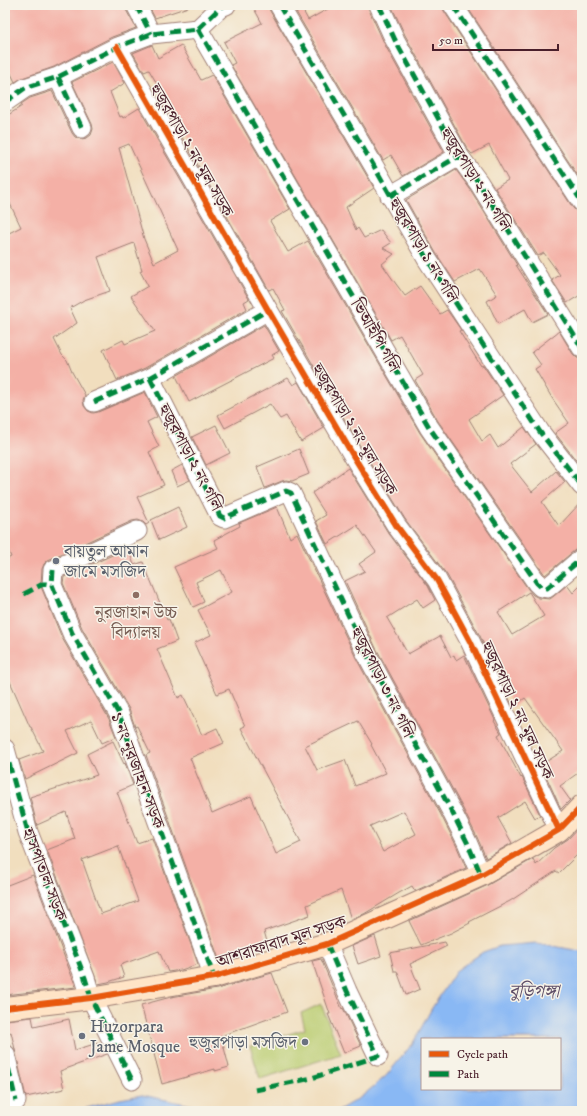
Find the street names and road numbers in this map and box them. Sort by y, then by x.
street label: হুজুরপাড়া ২ নং মূল সড়ক [144,79,239,222]
street label: হুজুরপাড়া ২ নং গলি [434,123,516,236]
street label: হুজুরপাড়া ১ নং গলি [383,193,463,307]
street label: ভিআইপি গলি [345,294,406,376]
street label: হুজুরপাড়া ২ নং মূল সড়ক [306,359,403,500]
street label: হুজুরপাড়া ২ নং গলি [152,399,228,515]
street label: হুজুরপাড়া ৩ নং গলি [344,623,420,742]
street label: হুজুরপাড়া ২ নং মূল সড়ক [475,637,559,784]
street label: ১ নং নূরজাহান সড়ক [105,709,170,833]
street label: হাসপাতাল সড়ক [16,824,72,925]
street label: আশরাফাবাদ মূল সড়ক [212,910,350,974]

